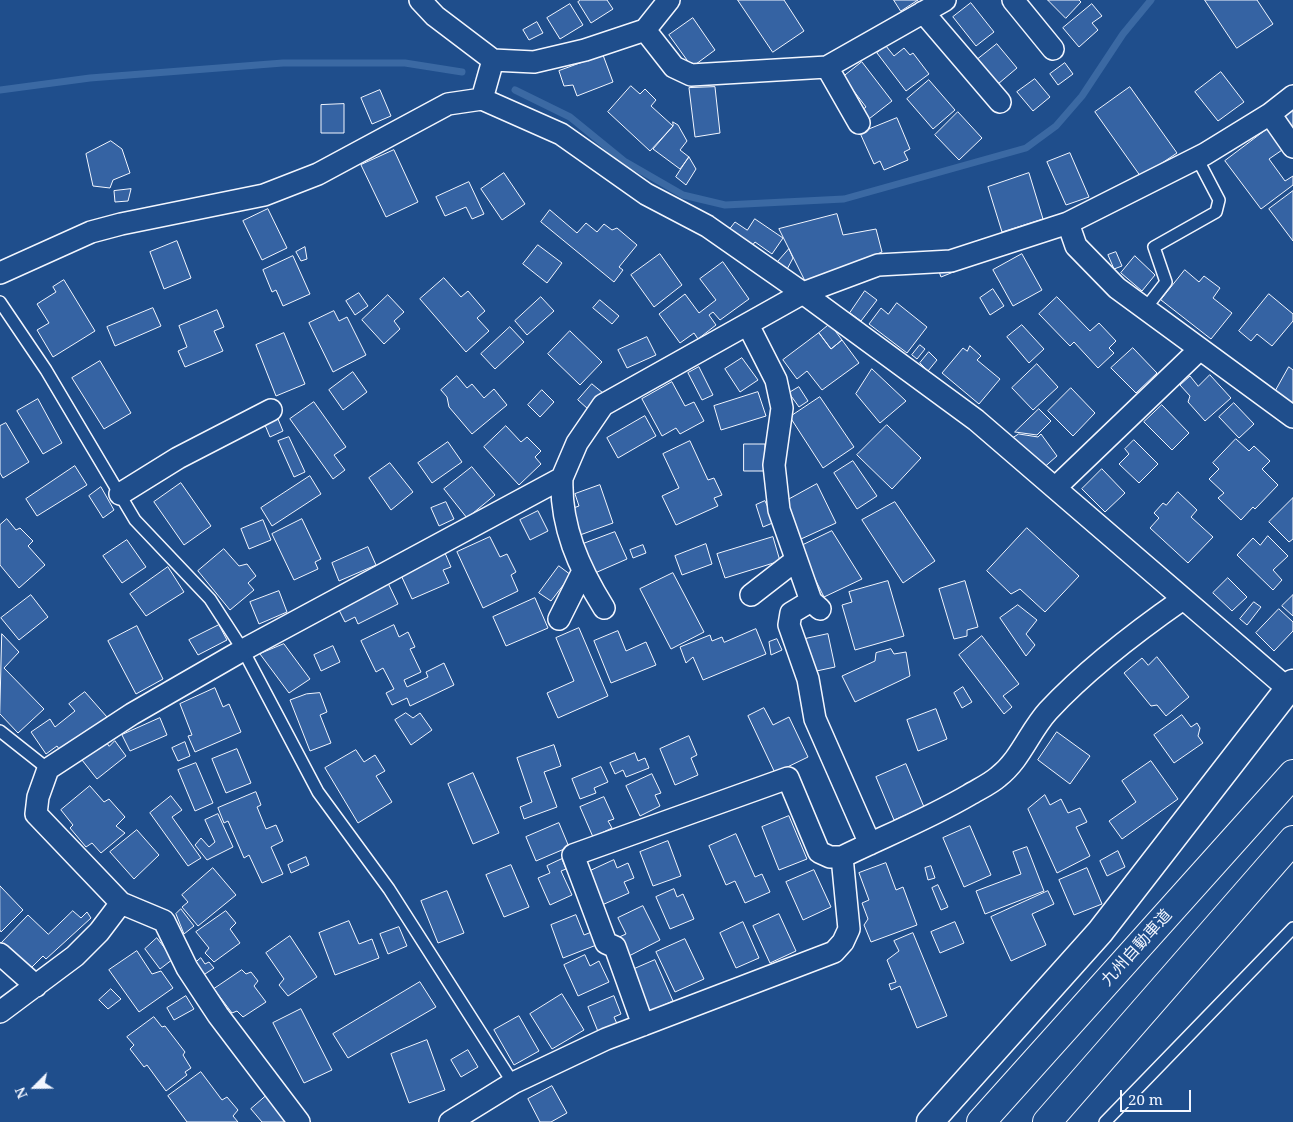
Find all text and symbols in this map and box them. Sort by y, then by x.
street label: 九州自動車道 [1098,906,1176,990]
north arrow [10,1062,60,1112]
scale bar [1123,1080,1194,1112]
text: N [10,1084,32,1102]
text: 20 m [1128,1089,1163,1109]

